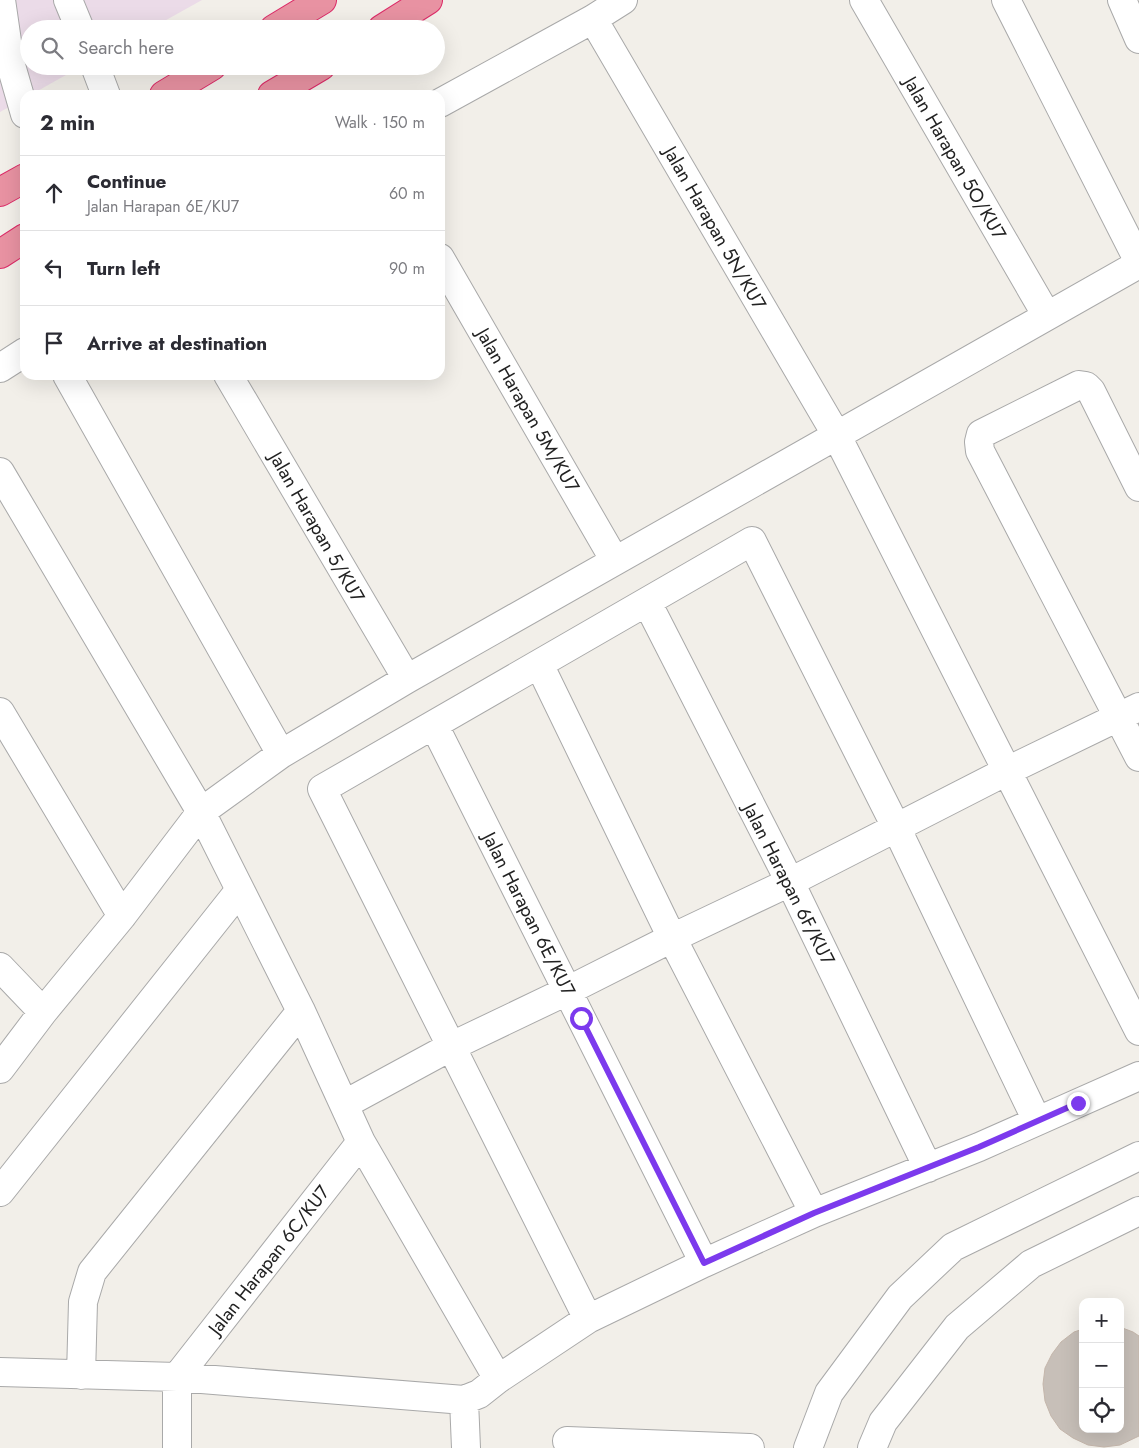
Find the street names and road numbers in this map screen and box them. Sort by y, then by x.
street label: Jalan Harapan 5O/KU7 [896,69,1013,245]
street label: Jalan Harapan 5N/KU7 [656,139,773,315]
street label: Jalan Harapan 5M/KU7 [468,320,586,497]
street label: Jalan Harapan 5/KU7 [261,444,371,607]
street label: Jalan Harapan 6F/KU7 [735,796,842,970]
street label: Jalan Harapan 6E/KU7 [475,825,582,1001]
street label: Jalan Harapan 6C/KU7 [200,1180,336,1343]

